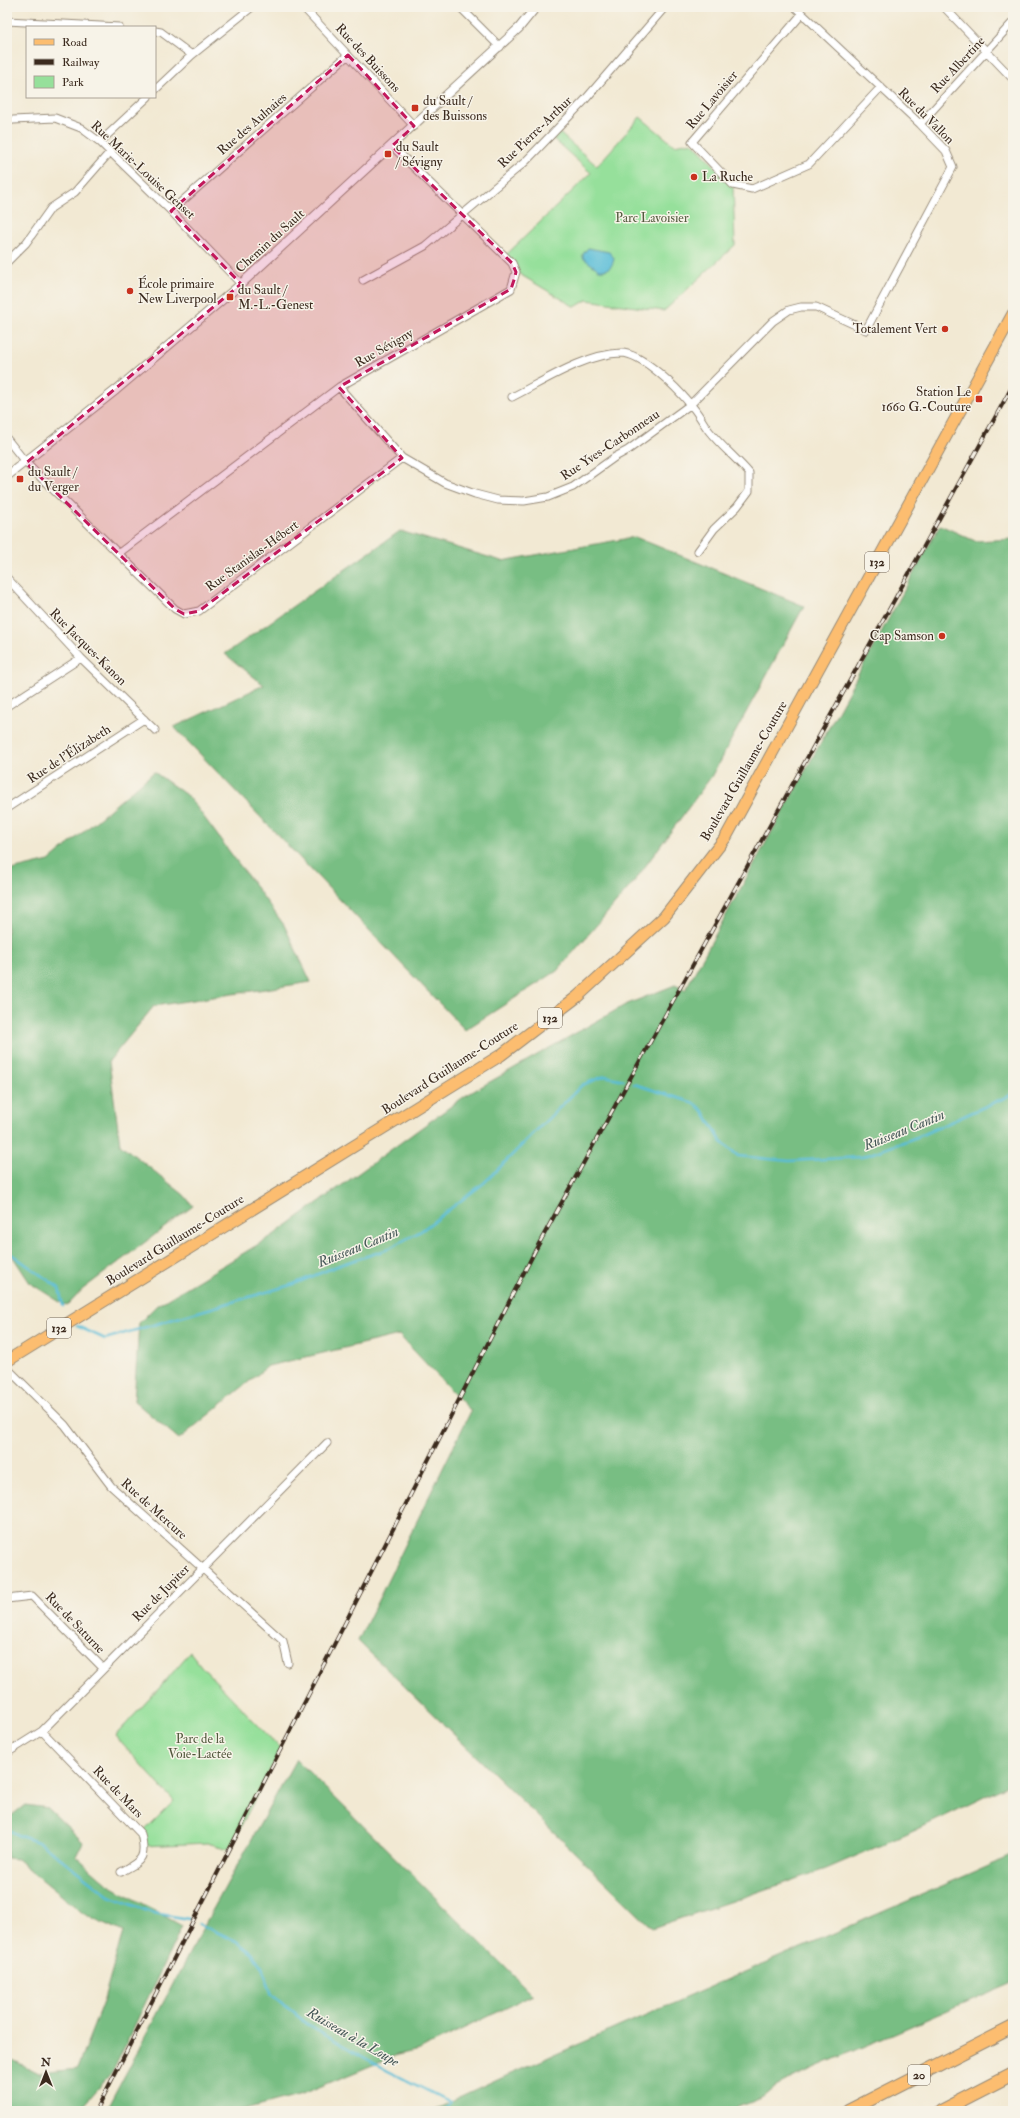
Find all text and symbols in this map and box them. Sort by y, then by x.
street label: Rue des Buissons [332,20,404,96]
legend [26,26,156,98]
street label: Rue Albertine [928,33,989,97]
text: Road [62,35,87,50]
text: Railway [62,55,100,70]
street label: Rue Lavoisier [683,67,741,133]
text: Park [62,75,84,90]
street label: Rue du Vallon [895,85,958,148]
street label: Rue des Aulnaies [214,89,290,158]
place label: du Sault / des Buissons [423,93,488,124]
street label: Rue Pierre-Arthur [495,93,575,171]
marker: du Sault / des Buissons [410,103,420,113]
street label: Rue Marie-Louise Genset [88,117,198,223]
place label: du Sault / Sévigny [395,139,443,171]
marker: du Sault / Sévigny [383,149,393,159]
place label: La Ruche [702,169,753,185]
marker: La Ruche [689,172,699,182]
street label: Chemin du Sault [232,206,308,276]
park label: Parc Lavoisier [615,210,689,226]
place label: École primaire New Liverpool [138,275,217,308]
place label: du Sault / M.-L.-Genest [238,282,313,313]
marker: École primaire New Liverpool [125,286,135,296]
marker: du Sault / M.-L.-Genest [225,292,235,302]
place label: Totalement Vert [853,321,937,337]
marker: Totalement Vert [940,324,950,334]
street label: Rue Sévigny [352,325,417,372]
place label: Station Le 1660 G.-Couture [881,384,972,415]
marker: Station Le 1660 G.-Couture [974,394,984,404]
street label: Rue Yves-Carbonneau [558,406,663,484]
place label: du Sault / du Verger [28,464,79,495]
marker: du Sault / du Verger [15,474,25,484]
street label: Rue Stanislas-Hébert [202,517,302,595]
road number: 132 [865,552,889,572]
street label: Rue Jacques-Kanon [46,605,130,689]
place label: Cap Samson [870,628,934,645]
marker: Cap Samson [937,631,947,641]
street label: Boulevard Guillaume-Couture [697,697,791,844]
street label: Rue de l'Élizabeth [24,720,114,787]
road number: 132 [538,1008,562,1028]
street label: Boulevard Guillaume-Couture [379,1018,522,1118]
water label: Ruisseau Cantin [860,1106,947,1154]
street label: Boulevard Guillaume-Couture [103,1191,247,1289]
water label: Ruisseau Cantin [314,1223,401,1271]
road number: 132 [47,1318,71,1338]
street label: Rue de Mercure [118,1475,191,1543]
street label: Rue de Jupiter [129,1561,194,1626]
street label: Rue de Saturne [42,1589,109,1657]
park label: Parc de la Voie-Lactée [168,1731,232,1762]
street label: Rue de Mars [89,1763,147,1822]
water label: Ruisseau à la Loupe [303,2003,402,2070]
north arrow [26,2052,66,2092]
text: N [40,2056,52,2069]
road number: 20 [908,2065,930,2085]

